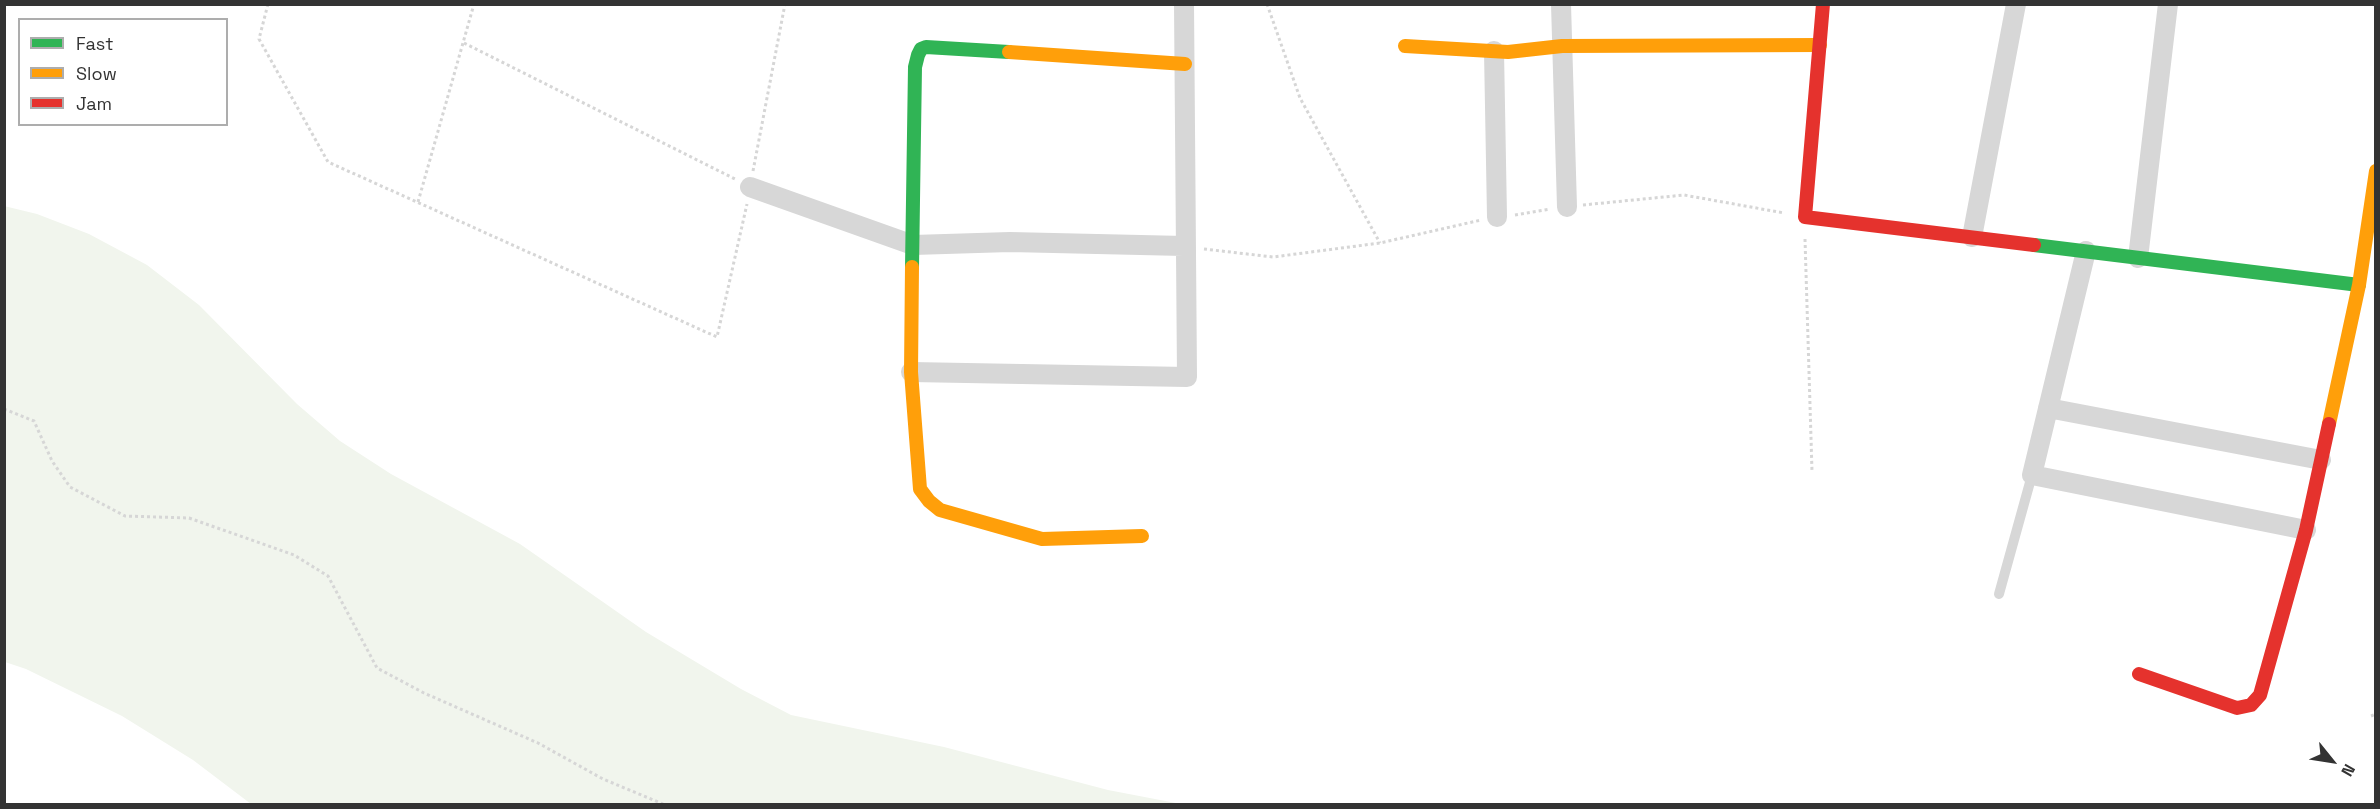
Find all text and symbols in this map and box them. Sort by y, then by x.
legend [18,18,228,126]
text: Fast [76,32,113,55]
text: Slow [76,62,117,85]
text: Jam [76,92,112,115]
north arrow [2302,731,2362,791]
text: N [2336,760,2360,780]

